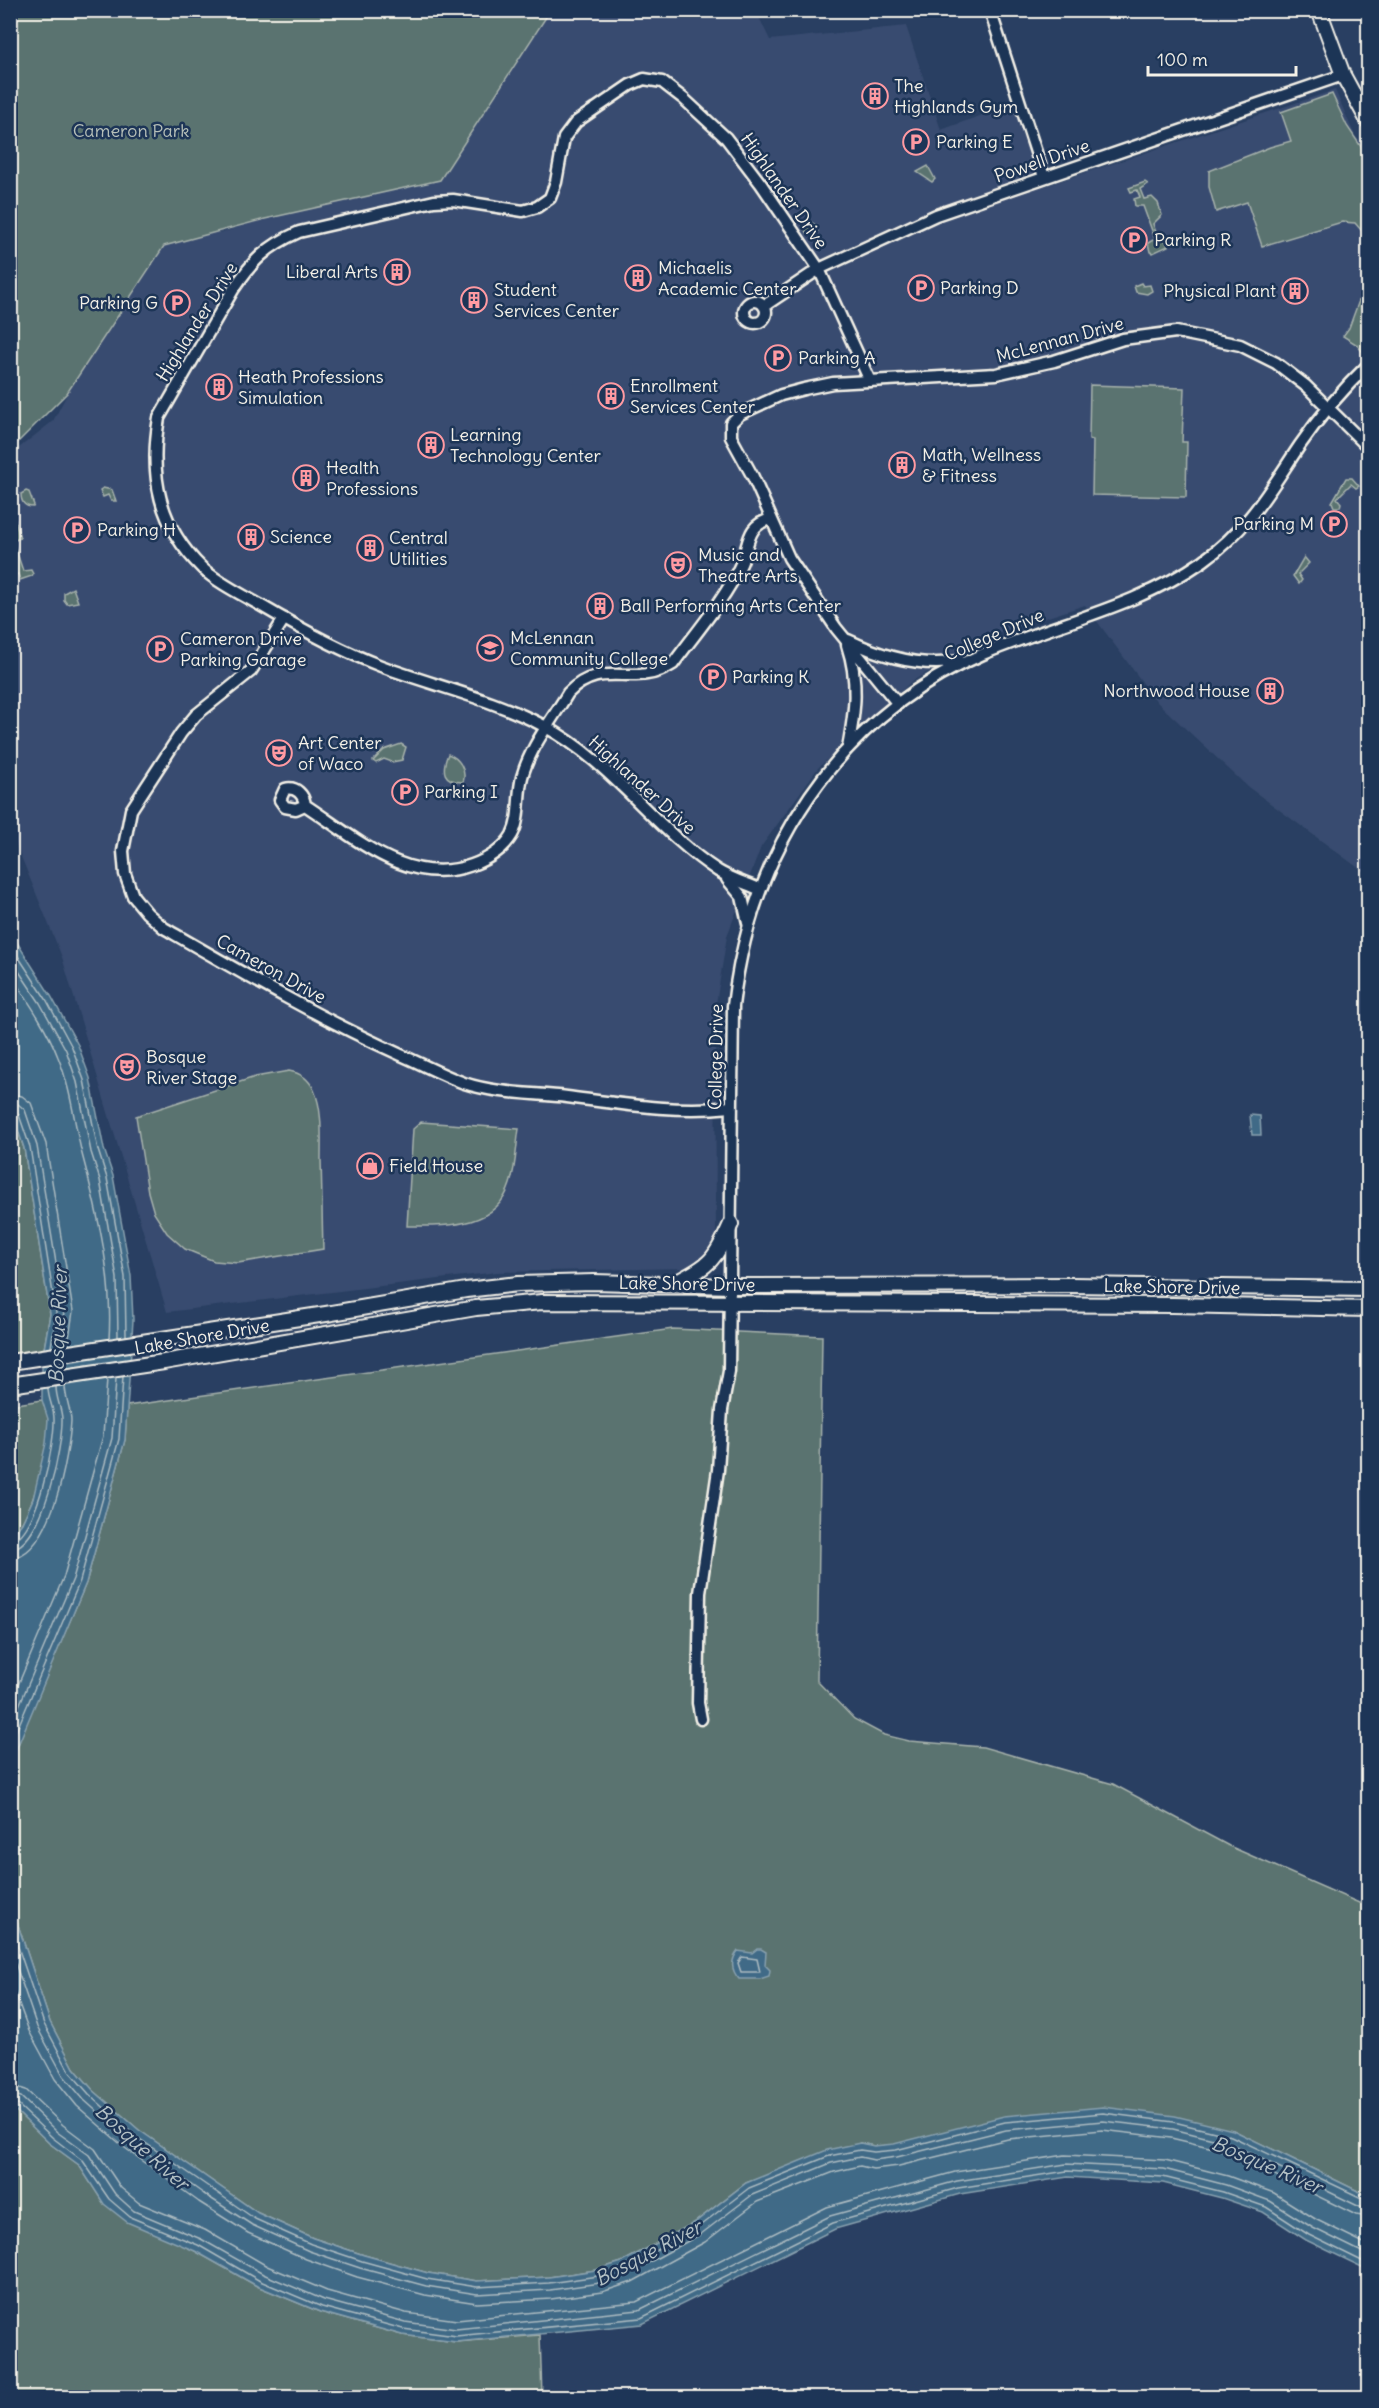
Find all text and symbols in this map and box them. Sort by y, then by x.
scale bar [1148,39,1296,77]
text: 100 m [1157,48,1208,71]
place label: The Highlands Gym [894,74,1018,118]
building icon: The Highlands Gym [860,81,890,111]
park label: Cameron Park [73,119,189,142]
parking icon: Parking E [901,127,931,157]
street label: Highlander Drive [736,128,833,253]
place label: Parking E [936,130,1013,153]
street label: Powell Drive [991,133,1093,188]
parking icon: Parking R [1119,225,1149,255]
place label: Parking R [1154,228,1231,251]
place label: Michaelis Academic Center [658,256,797,300]
building icon: Liberal Arts [382,257,412,287]
street label: Highlander Drive [151,258,242,386]
place label: Liberal Arts [286,260,378,283]
building icon: Michaelis Academic Center [623,263,653,293]
parking icon: Parking D [906,273,936,303]
place label: Parking D [940,276,1019,299]
building icon: Physical Plant [1280,276,1310,306]
place label: Student Services Center [494,278,620,322]
place label: Physical Plant [1163,279,1276,302]
building icon: Student Services Center [459,285,489,315]
parking icon: Parking G [162,288,192,318]
place label: Parking G [79,291,158,314]
street label: McLennan Drive [994,311,1126,368]
parking icon: Parking A [763,343,793,373]
place label: Parking A [798,346,876,369]
place label: Heath Professions Simulation [238,365,384,409]
building icon: Heath Professions Simulation [204,372,234,402]
place label: Enrollment Services Center [630,374,756,418]
building icon: Enrollment Services Center [596,381,626,411]
place label: Learning Technology Center [450,423,602,467]
building icon: Learning Technology Center [416,430,446,460]
place label: Math, Wellness & Fitness [922,443,1041,487]
building icon: Math, Wellness & Fitness [887,450,917,480]
place label: Health Professions [326,456,418,500]
building icon: Health Professions [291,463,321,493]
parking icon: Parking M [1319,509,1349,539]
place label: Parking M [1233,512,1314,535]
parking icon: Parking H [62,515,92,545]
place label: Parking H [97,518,176,541]
building icon: Science [236,522,266,552]
place label: Science [270,525,332,548]
place label: Central Utilities [389,526,448,570]
building icon: Central Utilities [355,533,385,563]
place label: Music and Theatre Arts [698,543,798,587]
theatre icon: Music and Theatre Arts [663,550,693,580]
building icon: Ball Performing Arts Center [585,591,615,621]
place label: Ball Performing Arts Center [620,594,842,617]
street label: College Drive [940,603,1047,666]
place label: McLennan Community College [510,626,668,670]
place label: Cameron Drive Parking Garage [180,627,306,671]
school or university icon: McLennan Community College [475,633,505,663]
parking icon: Cameron Drive Parking Garage [145,634,175,664]
parking icon: Parking K [698,662,728,692]
place label: Parking K [732,665,809,688]
building icon: Northwood House [1255,676,1285,706]
place label: Northwood House [1103,679,1250,702]
street label: Highlander Drive [584,730,701,839]
place label: Art Center of Waco [298,731,382,775]
theatre icon: Art Center of Waco [264,738,294,768]
parking icon: Parking I [390,777,420,807]
place label: Parking I [424,780,498,803]
street label: Cameron Drive [212,929,330,1008]
street label: College Drive [703,1004,728,1110]
place label: Bosque River Stage [146,1045,237,1089]
theatre icon: Bosque River Stage [112,1052,142,1082]
shop icon: Field House [355,1151,385,1181]
place label: Field House [389,1154,483,1177]
water label: Bosque River [43,1263,72,1384]
street label: Lake Shore Drive [618,1271,756,1296]
street label: Lake Shore Drive [1103,1274,1241,1299]
street label: Lake Shore Drive [133,1313,271,1360]
water label: Bosque River [90,2098,196,2197]
water label: Bosque River [1208,2130,1329,2200]
water label: Bosque River [590,2213,708,2291]

